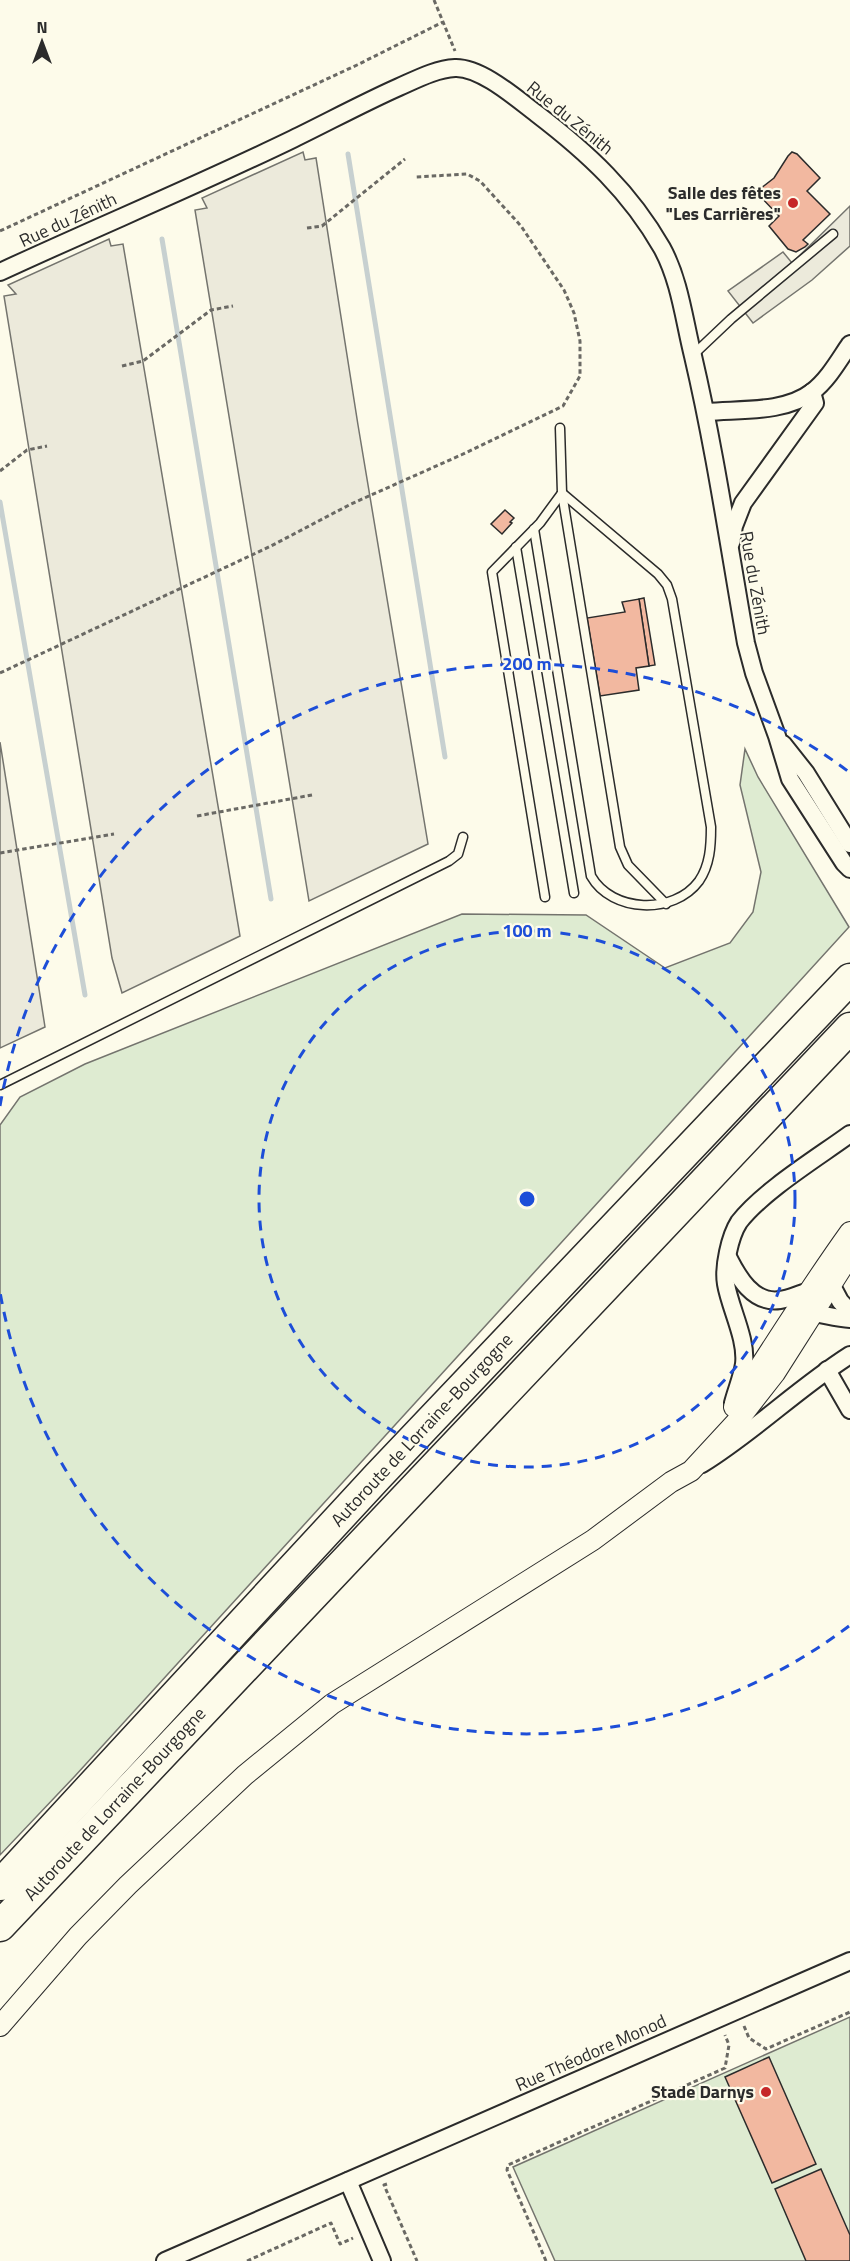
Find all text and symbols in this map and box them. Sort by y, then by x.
north arrow [12,12,72,72]
text: N [36,15,48,39]
street label: Rue du Zénith [521,74,620,161]
place label: Salle des fêtes "Les Carrières" [666,179,781,227]
street label: Rue du Zénith [15,185,121,254]
marker: Salle des fêtes "Les Carrières" [786,196,800,210]
street label: Rue du Zénith [733,529,778,637]
text: 200 m [502,650,552,677]
text: 100 m [502,917,552,944]
centre of rings [517,1189,537,1209]
street label: Autoroute de Lorraine-Bourgogne [324,1327,519,1533]
street label: Autoroute de Lorraine-Bourgogne [17,1701,212,1907]
street label: Rue Théodore Monod [511,2007,671,2098]
place label: Stade Darnys [651,2078,754,2105]
marker: Stade Darnys [759,2085,773,2099]

